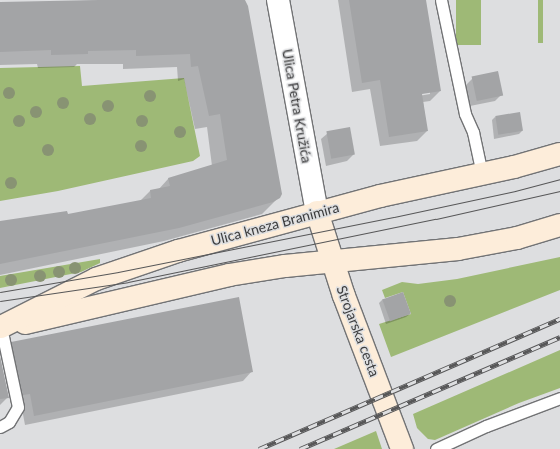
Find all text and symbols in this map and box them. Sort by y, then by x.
street label: Ulica Petra Kružića [279,48,315,164]
street label: Ulica kneza Branimira [209,199,341,249]
street label: Strojarska cesta [333,283,383,379]

